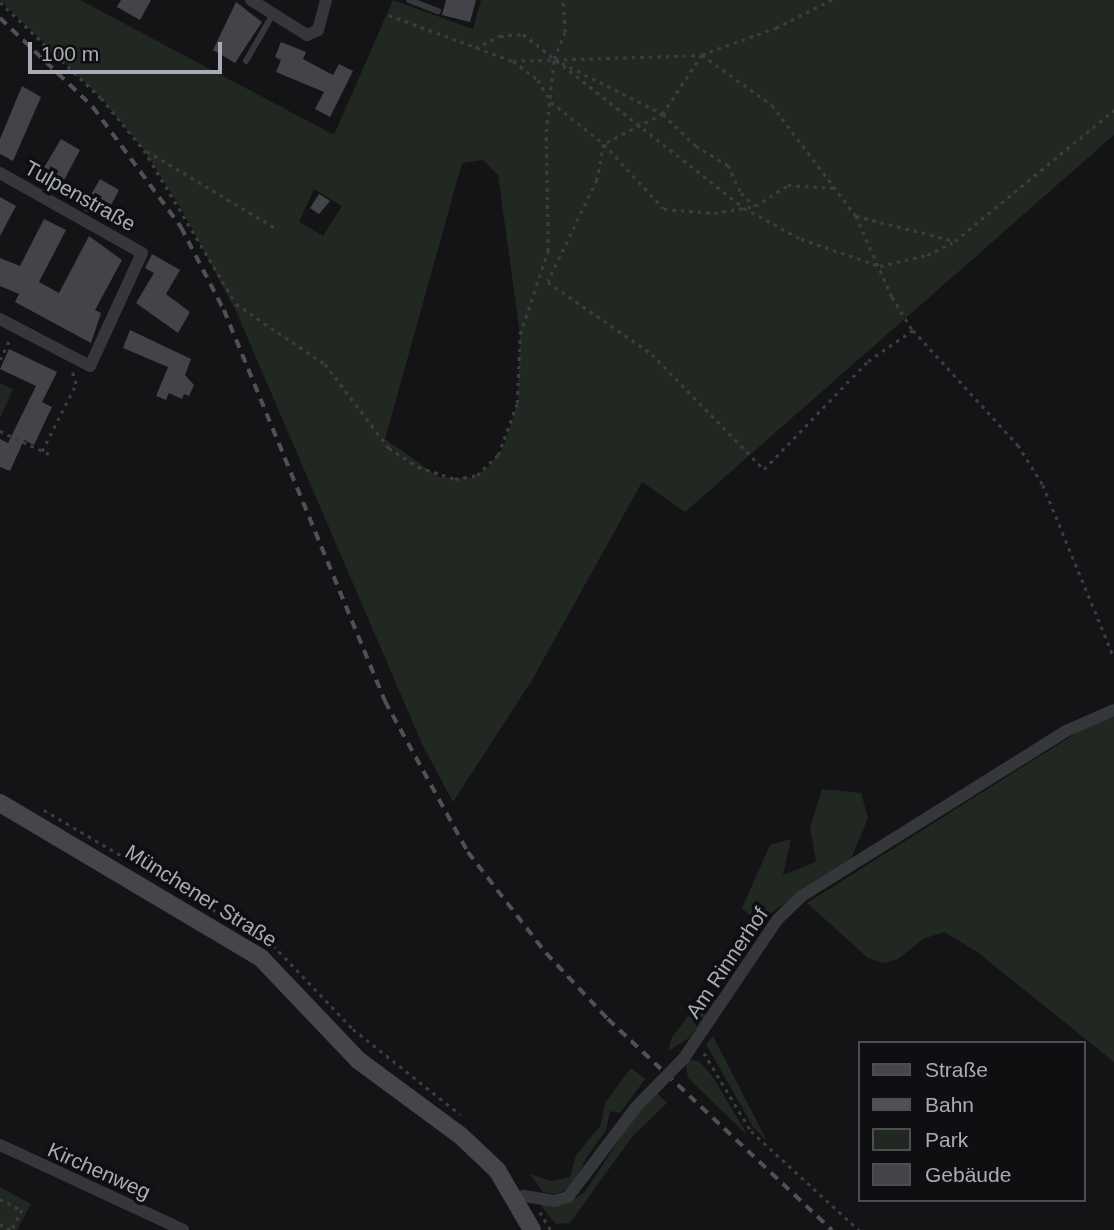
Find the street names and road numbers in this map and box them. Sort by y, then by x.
street label: Tulpenstraße [20,155,140,237]
street label: Münchener Straße [121,839,281,953]
street label: Am Rinnerhof [681,903,773,1023]
street label: Kirchenweg [44,1137,154,1205]

